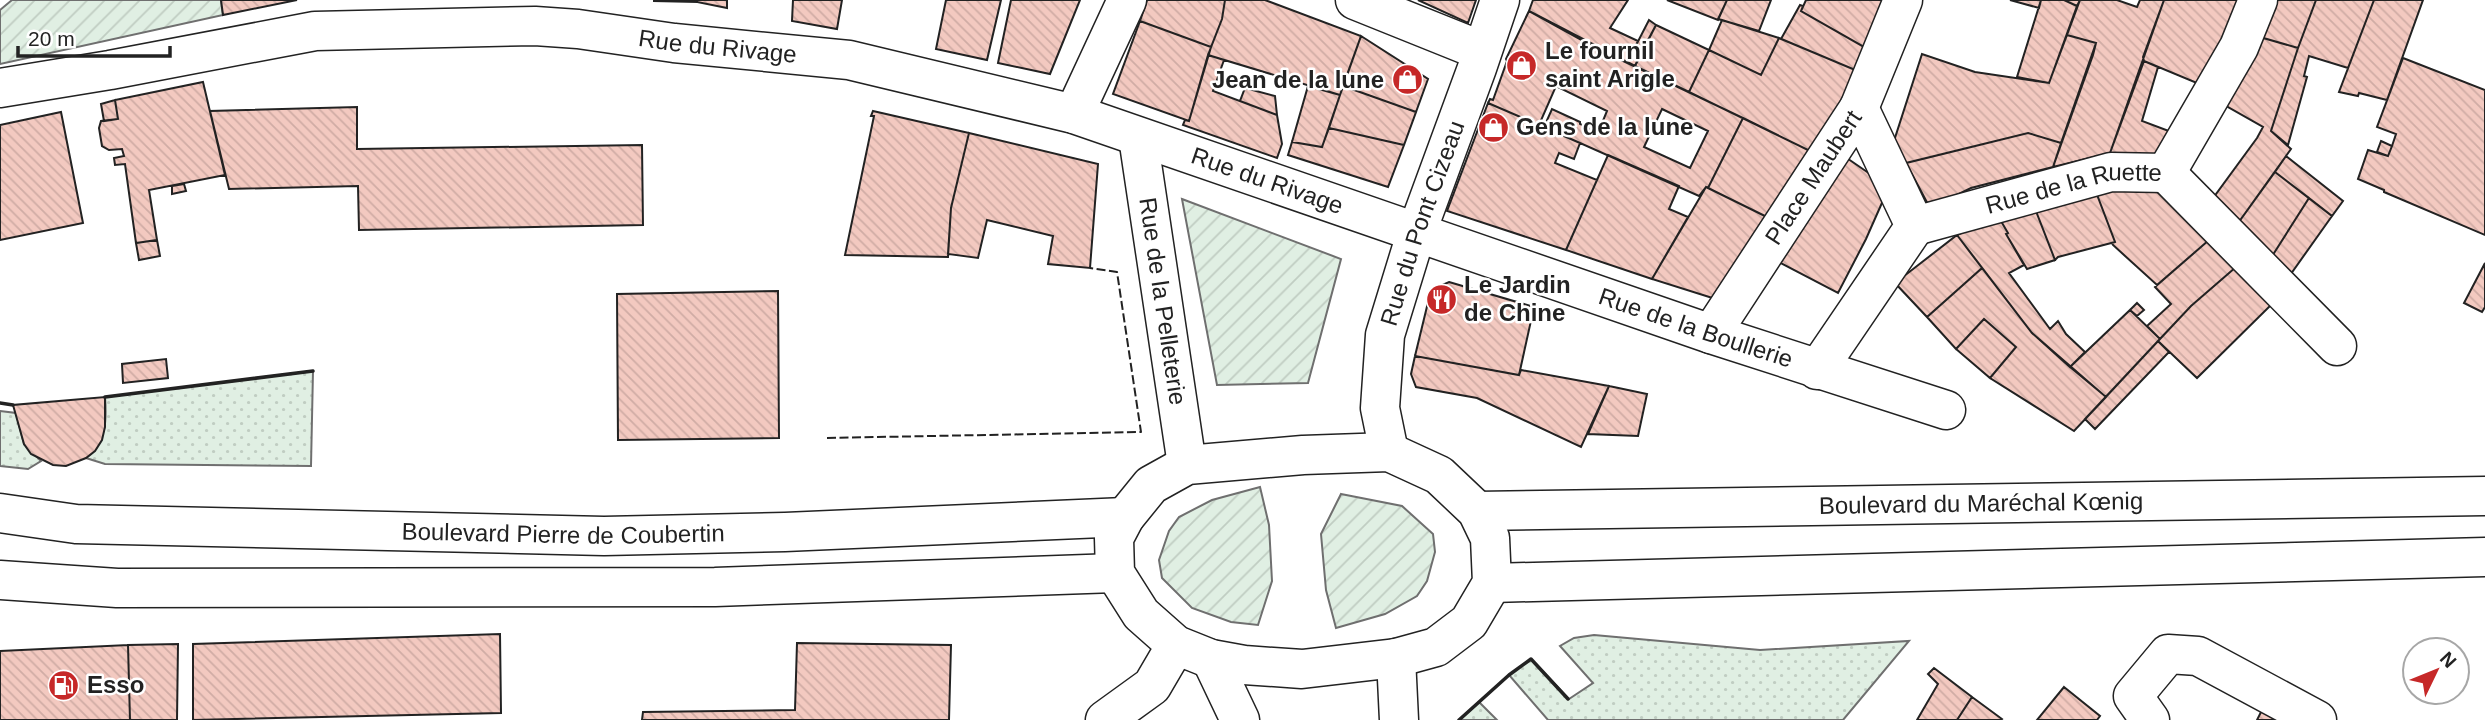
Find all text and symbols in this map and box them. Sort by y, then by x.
scale bar [18,14,170,58]
street label: Rue du Rivage [637,24,798,68]
text: 20 m [28,27,75,50]
place label: Le fournil saint Arigle [1545,37,1675,92]
shop icon: Le fournil saint Arigle [1505,48,1539,82]
shop icon: Jean de la lune [1390,63,1424,97]
place label: Jean de la lune [1212,66,1384,93]
street label: Place Maubert [1759,105,1867,249]
shop icon: Gens de la lune [1476,110,1510,144]
place label: Gens de la lune [1516,113,1693,140]
street label: Rue du Pont Cizeau [1375,117,1470,329]
street label: Rue du Rivage [1188,142,1347,219]
street label: Rue de la Ruette [1982,158,2162,219]
street label: Rue de la Pelleterie [1134,195,1192,407]
place label: Le Jardin de Chine [1464,271,1571,326]
restaurant icon: Le Jardin de Chine [1424,282,1458,316]
street label: Rue de la Boullerie [1595,282,1796,373]
street label: Boulevard du Maréchal Kœnig [1819,487,2143,519]
street label: Boulevard Pierre de Coubertin [401,517,725,549]
north arrow [2401,636,2471,706]
text: N [2436,648,2460,672]
fuel station icon: Esso [47,668,81,702]
place label: Esso [87,671,144,698]

